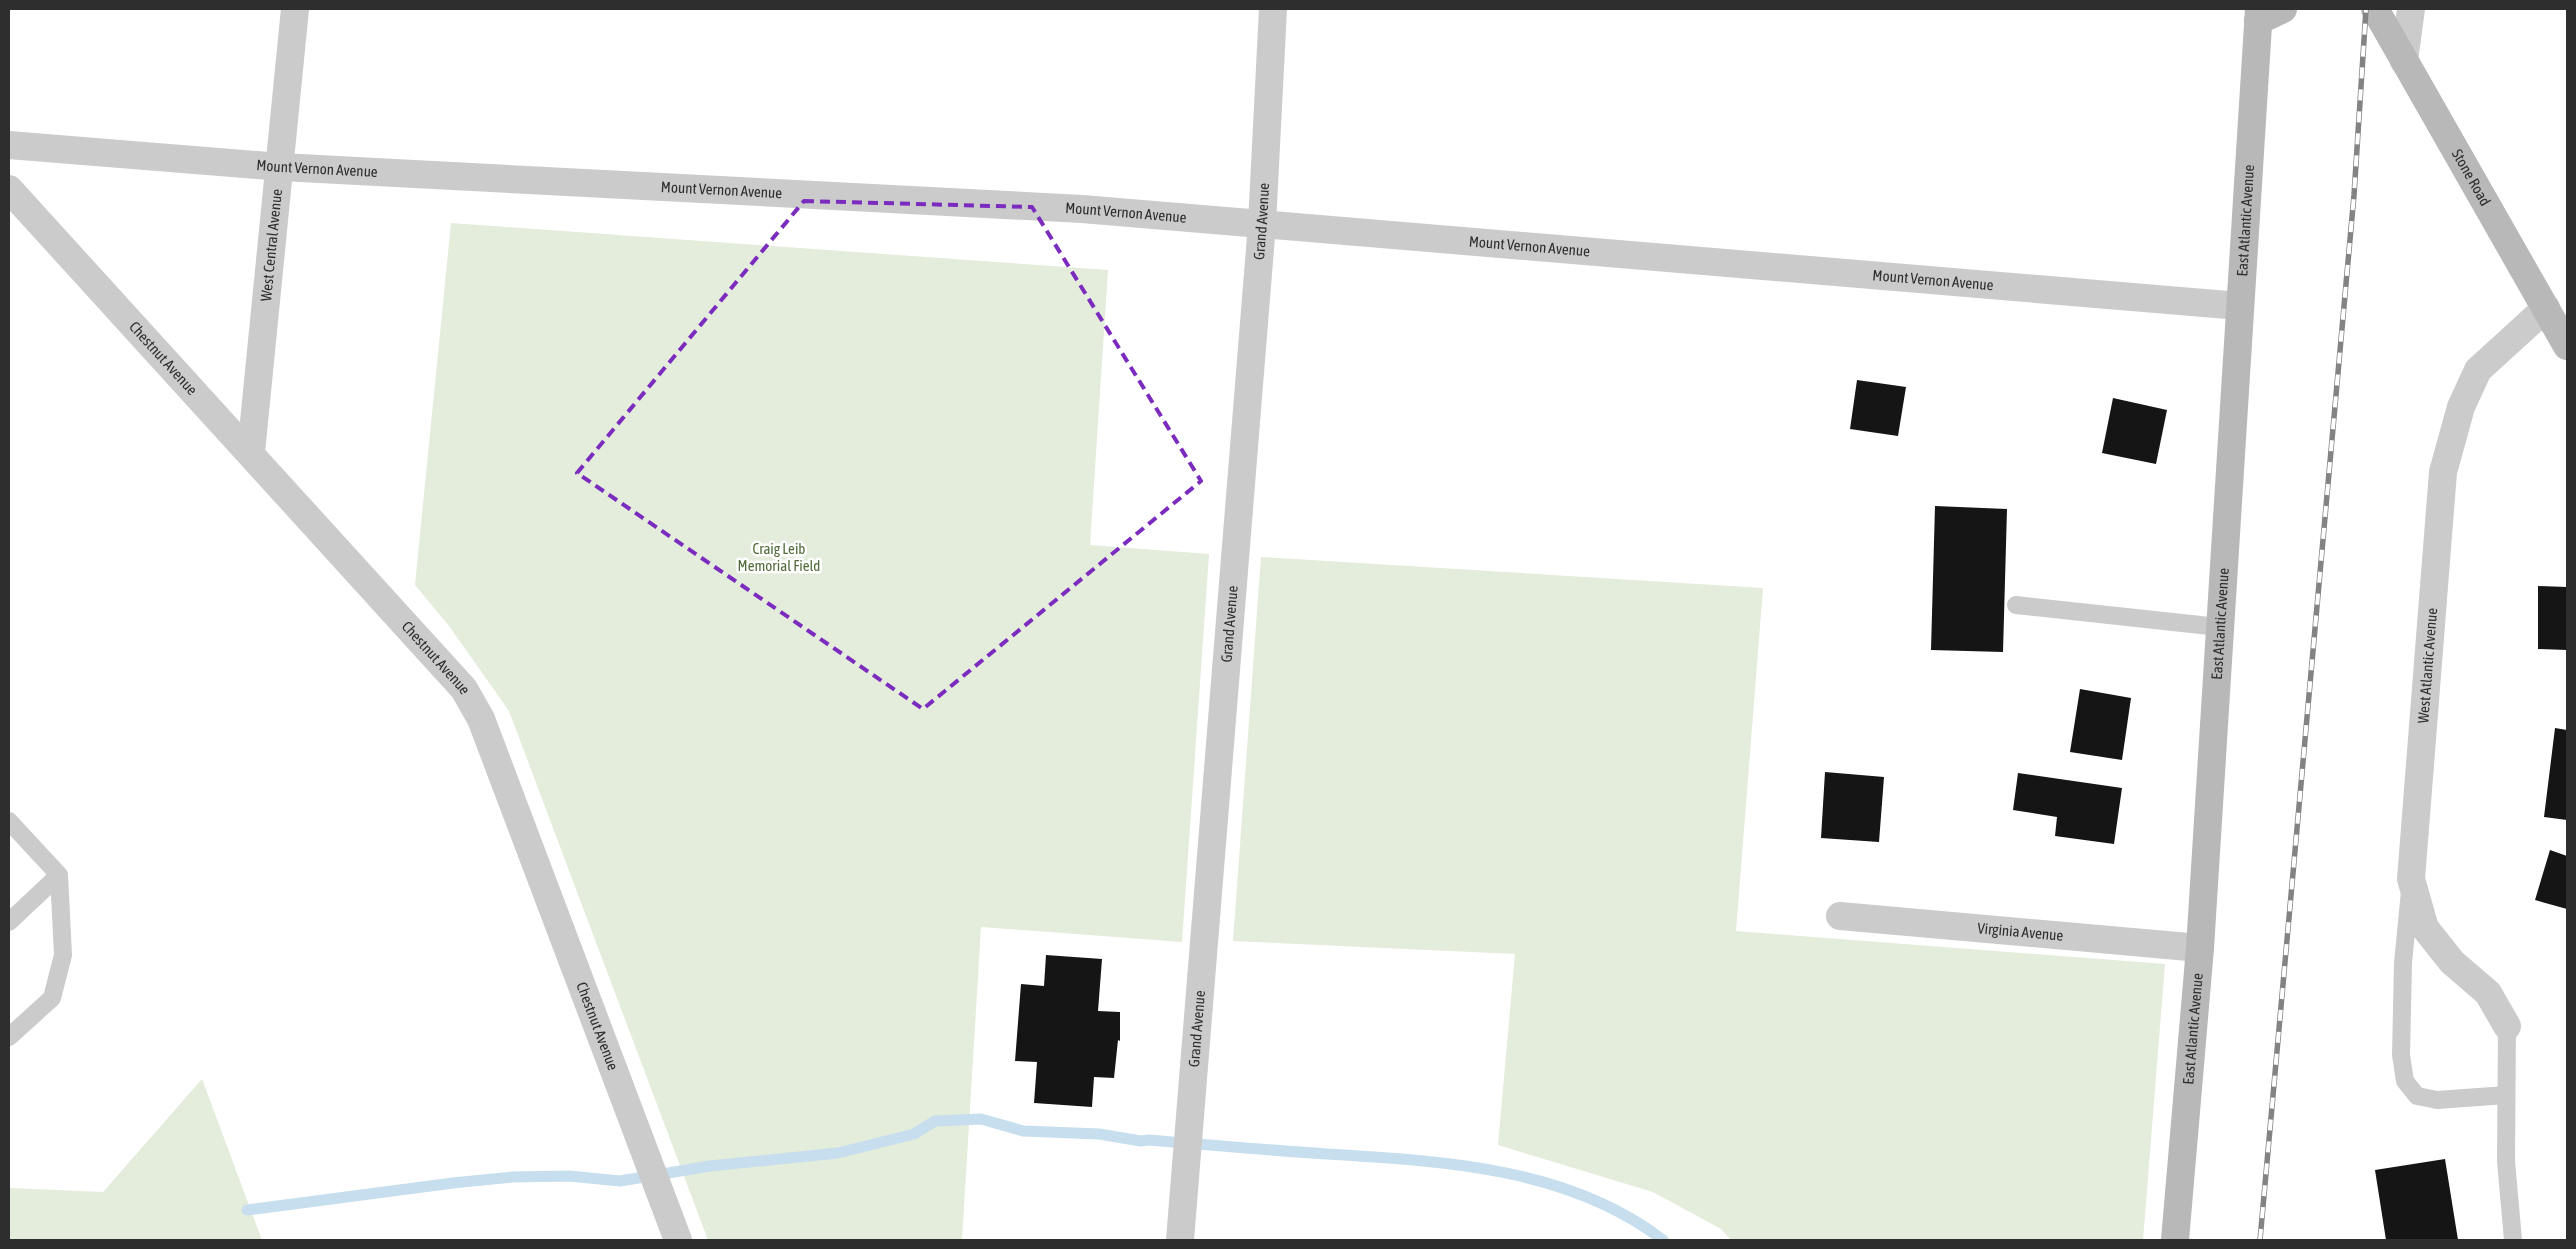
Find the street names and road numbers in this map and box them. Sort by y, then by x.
street label: Stone Road [2449,146,2494,209]
street label: Mount Vernon Avenue [256,156,378,180]
street label: East Atlantic Avenue [2233,164,2257,277]
street label: Mount Vernon Avenue [660,178,783,201]
street label: Grand Avenue [1250,182,1272,260]
street label: West Central Avenue [257,188,285,302]
street label: Mount Vernon Avenue [1065,199,1187,226]
street label: Mount Vernon Avenue [1468,232,1591,260]
street label: Mount Vernon Avenue [1872,266,1994,293]
street label: Chestnut Avenue [126,318,201,398]
street label: East Atlantic Avenue [2208,567,2232,680]
street label: Grand Avenue [1218,585,1241,663]
street label: West Atlantic Avenue [2414,607,2440,724]
street label: Chestnut Avenue [399,617,474,697]
street label: Virginia Avenue [1977,919,2064,944]
street label: East Atlantic Avenue [2179,972,2206,1085]
street label: Chestnut Avenue [573,980,622,1073]
street label: Grand Avenue [1185,989,1208,1068]

